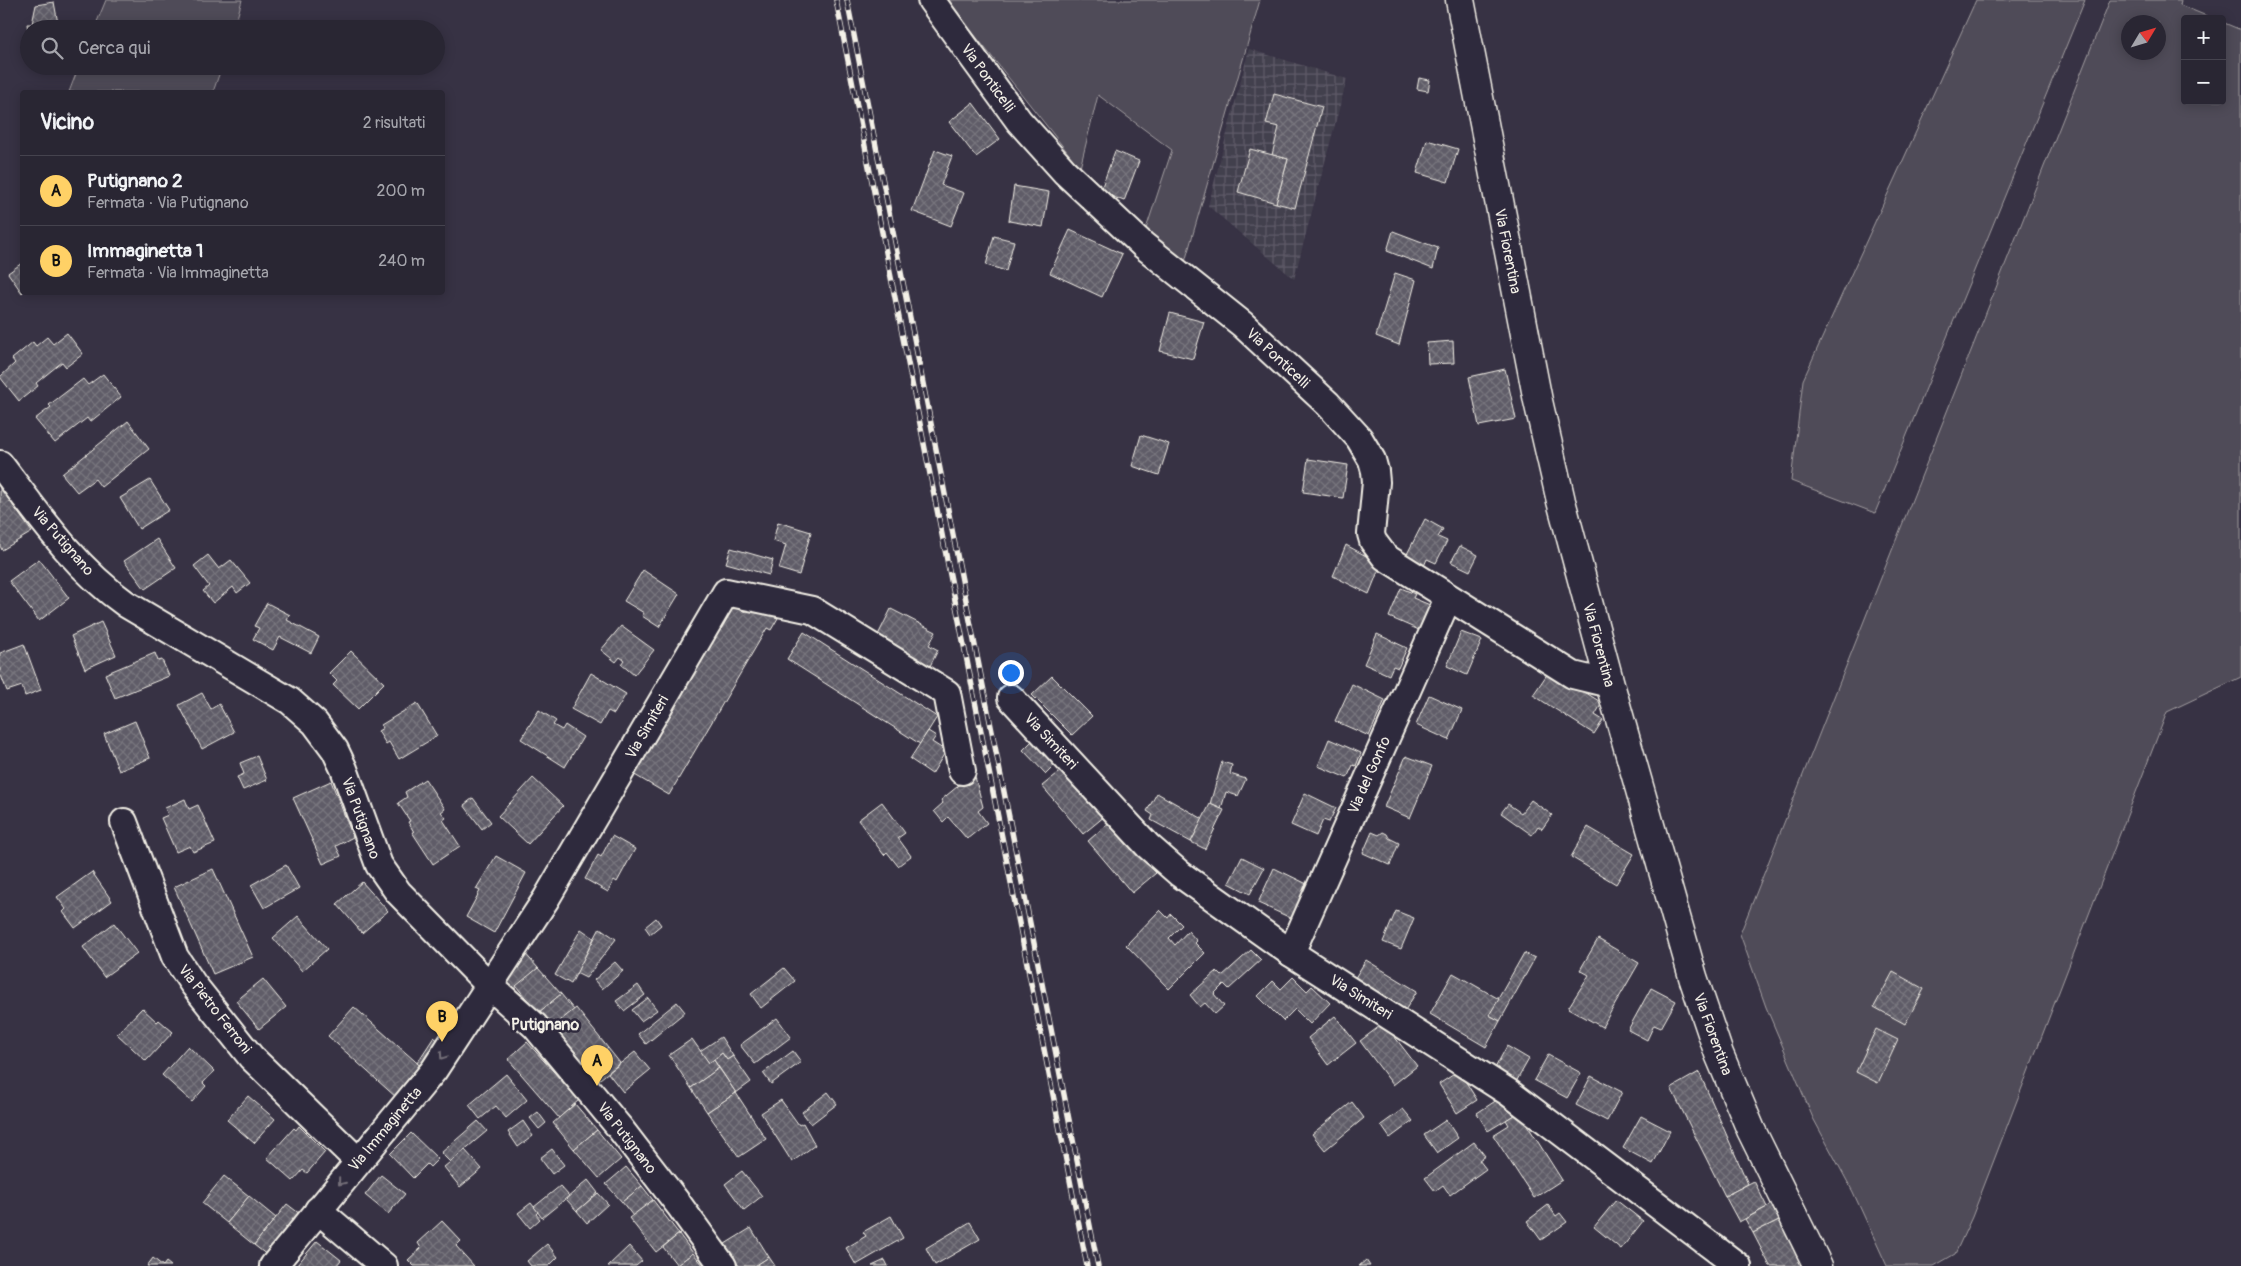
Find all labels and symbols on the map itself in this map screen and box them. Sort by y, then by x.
north arrow [2121,15,2166,60]
street label: Via Ponticelli [956,40,1019,116]
street label: Via Fiorentina [1490,207,1525,295]
street label: Via Ponticelli [1242,324,1314,393]
street label: Via Putignano [27,503,98,580]
street label: Via Fiorentina [1578,601,1619,689]
your location [998,660,1024,686]
street label: Via Simiteri [622,692,673,762]
street label: Via Simiteri [1020,709,1082,774]
street label: Via del Gonfo [1344,733,1395,817]
street label: Via Putignano [337,775,384,862]
street label: Via Pietro Ferroni [174,961,256,1058]
street label: Via Simiteri [1326,971,1396,1024]
street label: Via Fiorentina [1689,990,1736,1078]
pin: B [426,1001,458,1042]
district label: Putignano [511,1015,580,1035]
pin: A [581,1045,613,1086]
one-way arrow [440,1051,450,1060]
street label: Via Immaginetta [344,1083,426,1176]
street label: Via Putignano [593,1099,661,1178]
one-way arrow [338,1176,346,1185]

